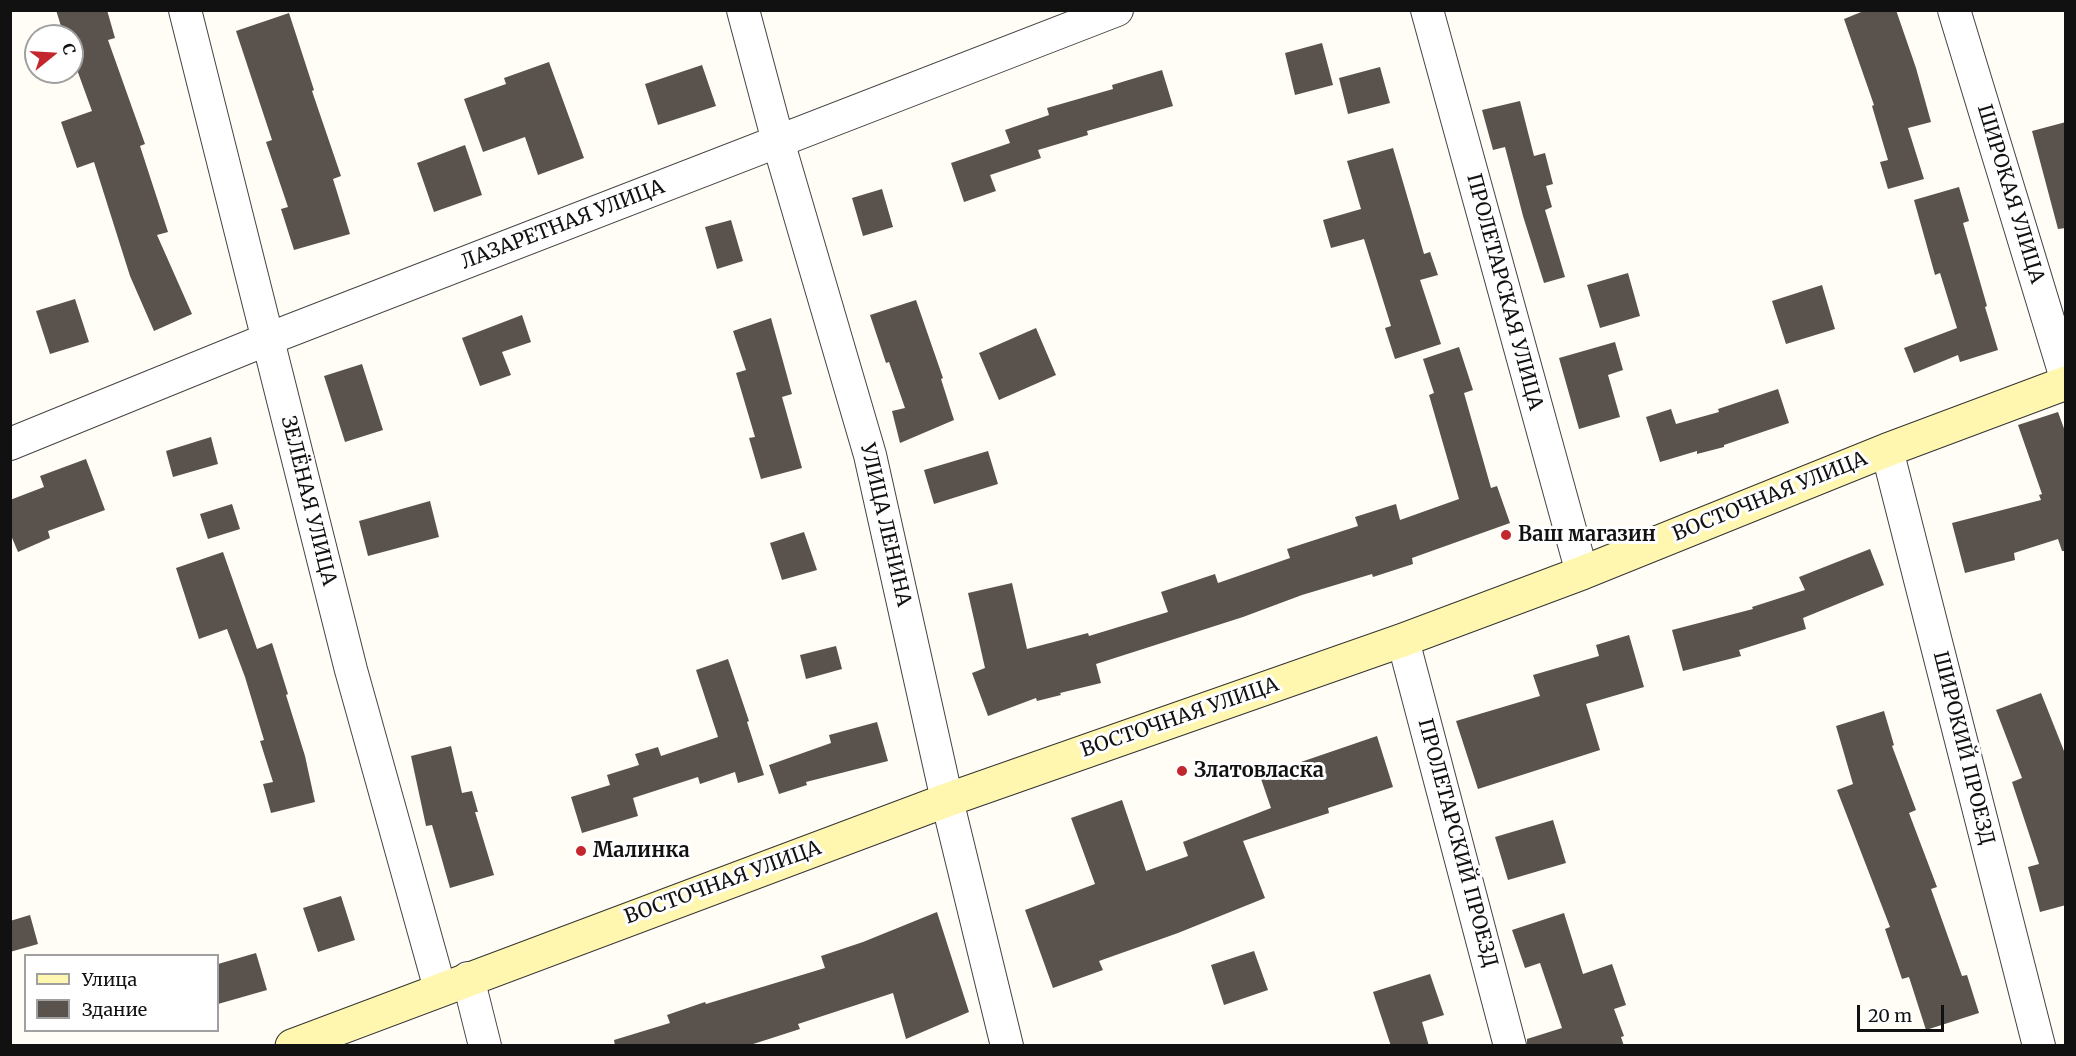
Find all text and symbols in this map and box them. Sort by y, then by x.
north arrow [24,24,84,84]
text: С [58,41,80,57]
street label: ШИРОКАЯ УЛИЦА [1971,101,2049,287]
street label: ПРОЛЕТАРСКАЯ УЛИЦА [1461,171,1547,413]
street label: ЛАЗАРЕТНАЯ УЛИЦА [458,175,668,275]
street label: ЗЕЛЁНАЯ УЛИЦА [275,414,341,588]
street label: УЛИЦА ЛЕНИНА [855,441,915,609]
street label: ВОСТОЧНАЯ УЛИЦА [1669,447,1871,547]
place label: Ваш магазин [1518,523,1656,547]
marker: Ваш магазин [1499,528,1513,542]
street label: ШИРОКИЙ ПРОЕЗД [1927,649,1999,847]
street label: ВОСТОЧНАЯ УЛИЦА [1078,673,1282,763]
street label: ПРОЛЕТАРСКИЙ ПРОЕЗД [1412,716,1502,970]
place label: Златовласка [1194,759,1324,783]
marker: Златовласка [1175,764,1189,778]
street label: ВОСТОЧНАЯ УЛИЦА [622,836,824,930]
place label: Малинка [593,839,690,863]
marker: Малинка [574,844,588,858]
legend [24,954,219,1032]
text: Улица [82,968,137,991]
scale bar [1860,993,1947,1031]
text: Здание [82,998,147,1021]
text: 20 m [1868,1004,1912,1027]

